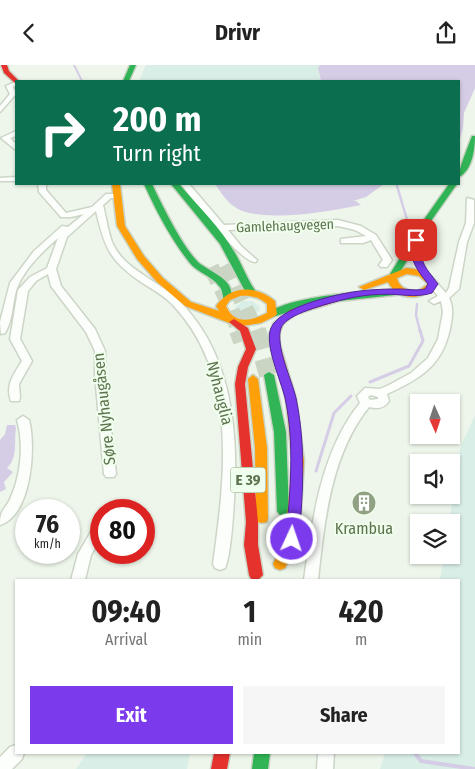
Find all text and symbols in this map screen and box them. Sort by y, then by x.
icon: back [15,19,43,47]
text: Drivr [215,19,260,46]
icon: share [432,19,460,47]
text: 200 m [113,98,201,140]
icon: right [30,100,95,165]
text: Turn right [113,140,201,167]
street label: Gamlehaugvegen [236,216,334,236]
pin [395,219,437,261]
icon: arrive [402,226,430,254]
street label: Søre Nyhaugåsen [89,352,119,466]
street label: Nyhauglia [203,359,237,427]
north arrow [410,394,460,444]
map controls [410,394,460,564]
button: sound [410,454,460,504]
road number: E 39 [230,467,266,493]
building icon: Krambua [351,490,377,516]
speed limit sign: 80 [90,499,155,564]
text: 76 [36,510,59,540]
position arrow [265,512,317,564]
button: layers [410,514,460,564]
place label: Krambua [335,519,393,538]
text: km/h [34,537,61,551]
text: 09:40 [91,594,161,630]
text: 1 [244,594,256,630]
text: 420 [338,594,384,630]
text: Arrival [105,630,147,649]
text: min [237,630,262,649]
text: m [355,630,367,649]
button: Exit [30,686,233,744]
button: Share [243,686,445,744]

